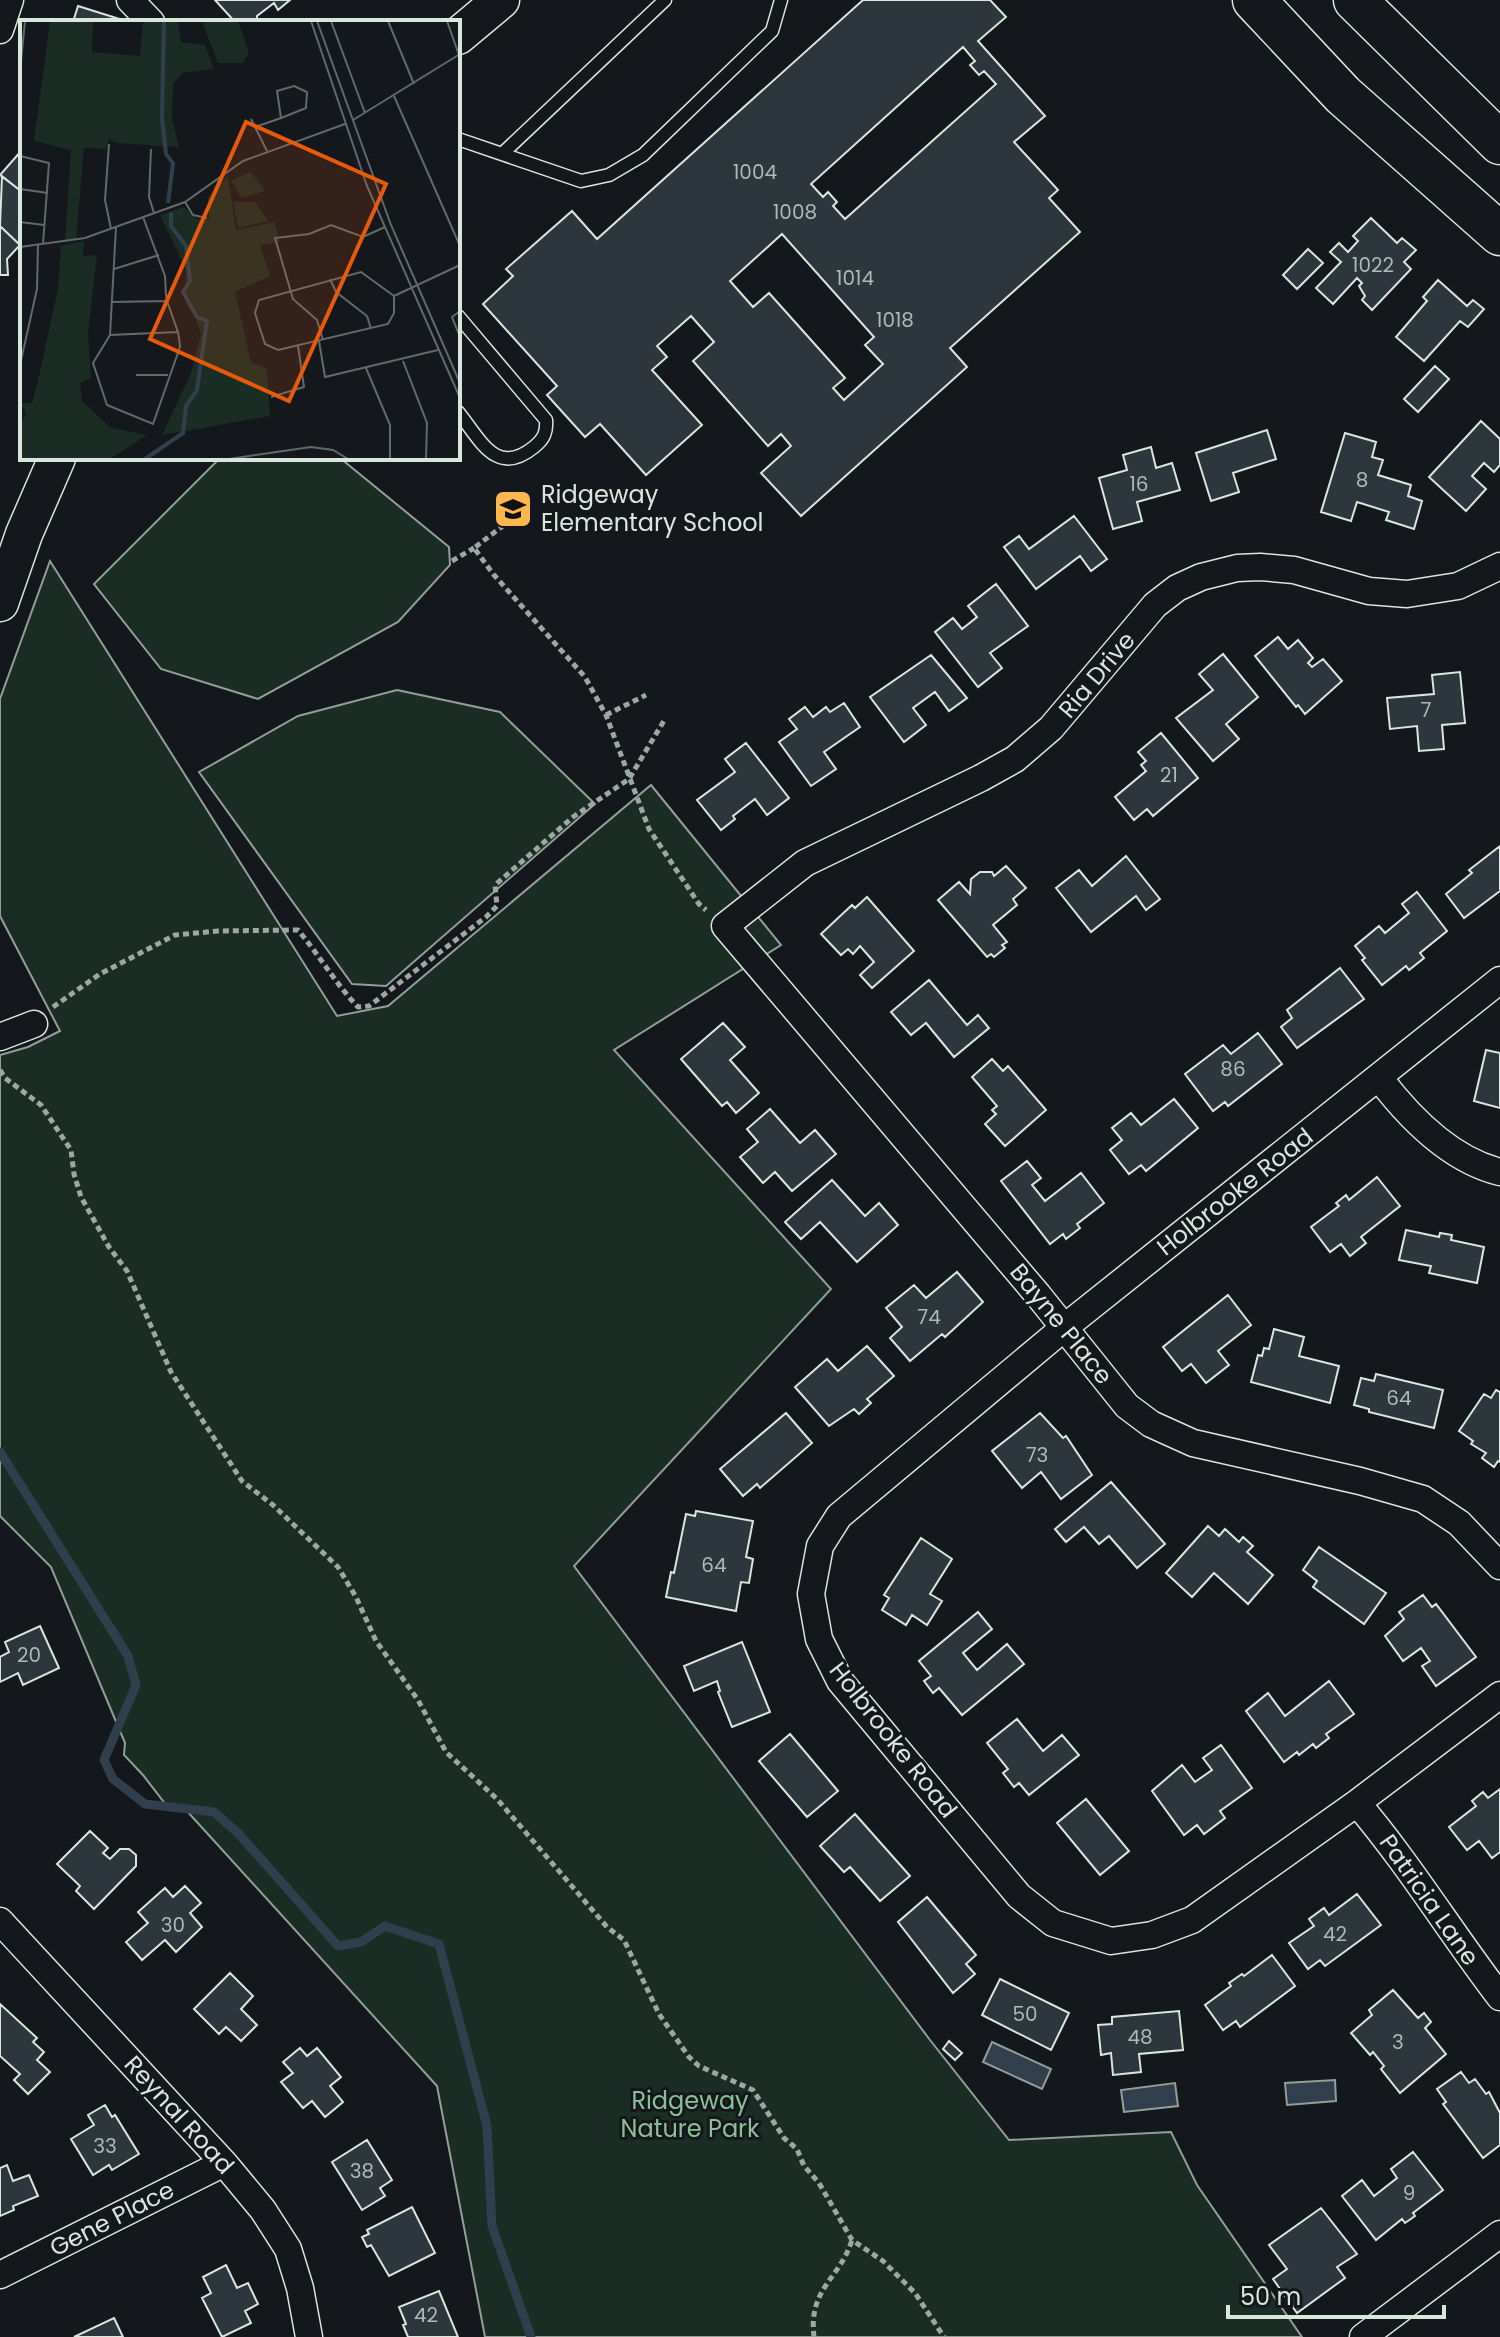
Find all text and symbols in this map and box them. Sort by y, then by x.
inset map [20,20,460,460]
house number: 1004 [733,158,777,186]
house number: 1008 [773,198,817,226]
house number: 1022 [1352,251,1394,279]
house number: 1014 [836,264,874,292]
house number: 1018 [876,306,914,334]
house number: 8 [1356,466,1368,494]
house number: 16 [1129,470,1149,498]
place label: Ridgeway Elementary School [541,478,764,539]
school or university icon: Ridgeway Elementary School [492,488,534,530]
street label: Ria Drive [1051,625,1142,725]
house number: 7 [1421,696,1432,724]
house number: 21 [1160,761,1178,789]
house number: 86 [1220,1055,1246,1083]
street label: Holbrooke Road [1150,1120,1320,1263]
street label: Bayne Place [1002,1256,1120,1391]
house number: 74 [917,1303,941,1331]
house number: 64 [1386,1384,1412,1412]
house number: 73 [1026,1441,1048,1469]
house number: 64 [701,1551,727,1579]
house number: 20 [17,1641,41,1669]
street label: Holbrooke Road [822,1655,965,1825]
street label: Patricia Lane [1372,1827,1487,1972]
house number: 30 [161,1911,185,1939]
house number: 42 [1323,1920,1347,1948]
house number: 50 [1012,2000,1038,2028]
house number: 48 [1127,2023,1153,2051]
house number: 3 [1392,2028,1404,2056]
street label: Reynal Road [117,2048,242,2181]
park label: Ridgeway Nature Park [621,2084,760,2145]
house number: 33 [93,2132,117,2160]
house number: 38 [350,2157,374,2185]
street label: Gene Place [44,2173,180,2264]
house number: 9 [1403,2179,1415,2207]
scale bar [1228,2269,1444,2319]
text: 50 m [1240,2280,1301,2313]
house number: 42 [414,2301,438,2329]

